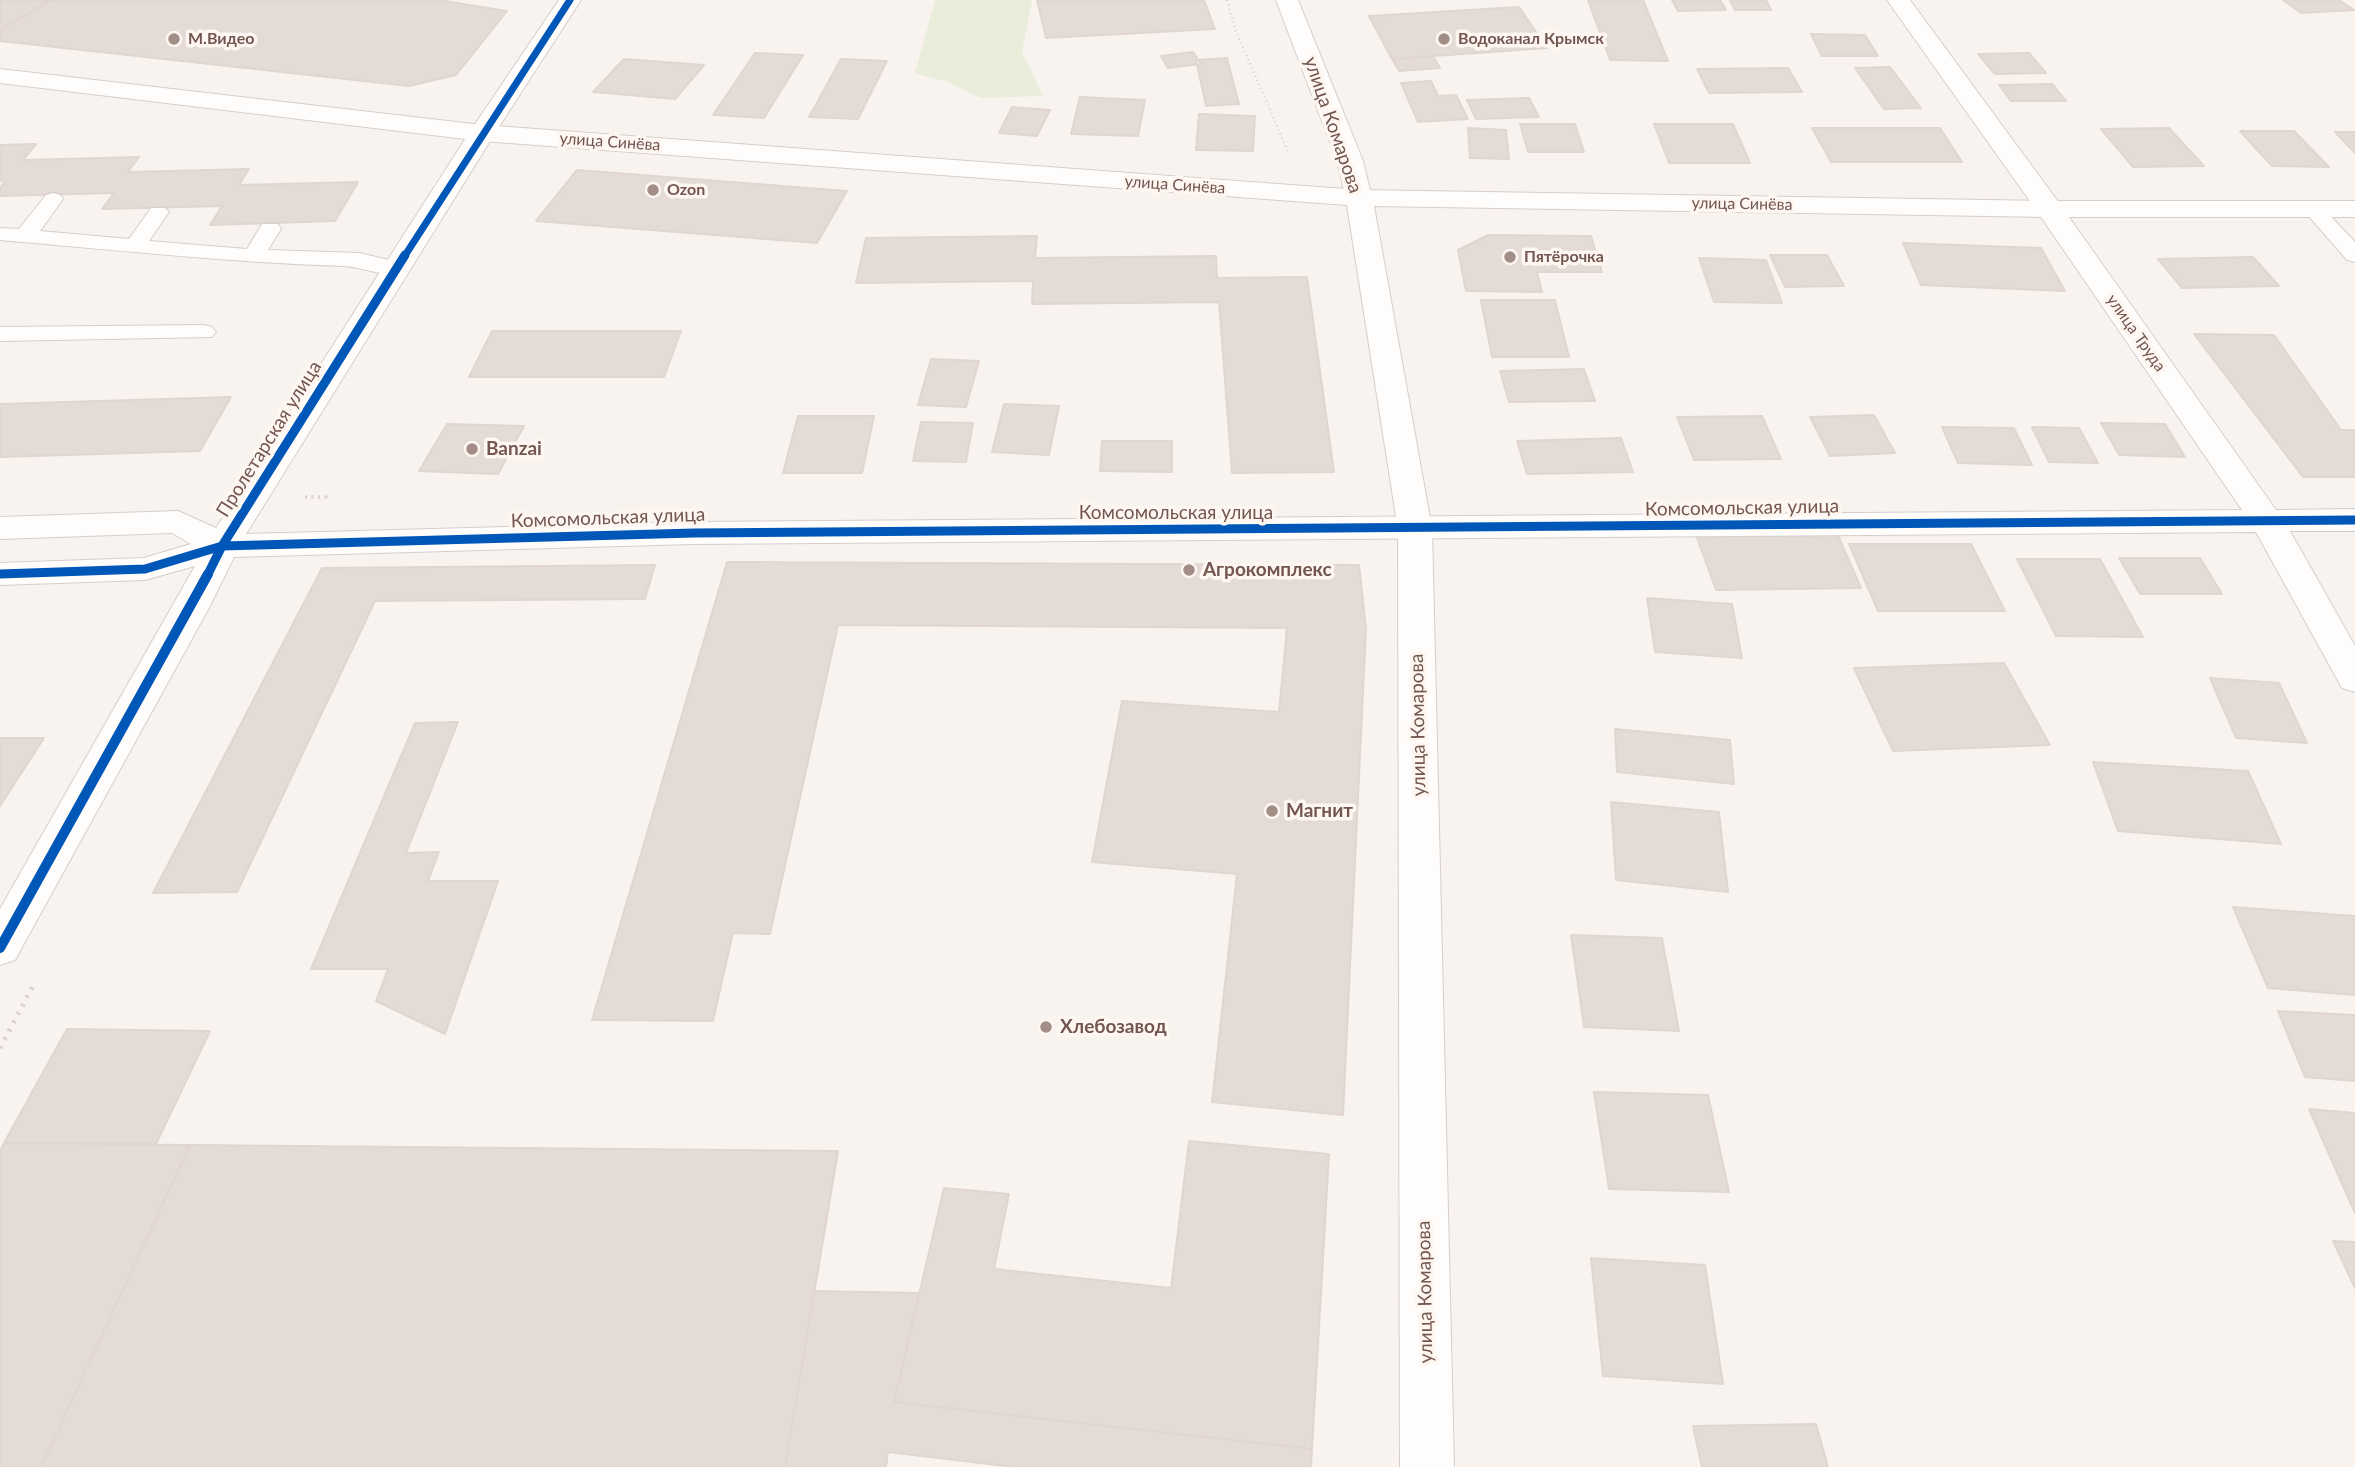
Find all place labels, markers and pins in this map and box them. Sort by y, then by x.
place label: М.Видео [188,29,254,49]
place label: Водоканал Крымск [1458,29,1604,49]
marker: М.Видео [166,31,182,47]
marker: Водоканал Крымск [1436,31,1452,47]
place label: Ozon [667,180,705,200]
marker: Ozon [645,182,661,198]
place label: Пятёрочка [1524,247,1604,267]
marker: Пятёрочка [1502,249,1518,265]
place label: Banzai [486,438,542,460]
marker: Banzai [464,441,480,457]
place label: Агрокомплекс [1203,559,1332,581]
marker: Агрокомплекс [1181,562,1197,578]
place label: Магнит [1286,800,1353,822]
marker: Магнит [1264,803,1280,819]
place label: Хлебозавод [1060,1016,1167,1038]
marker: Хлебозавод [1038,1019,1054,1035]

